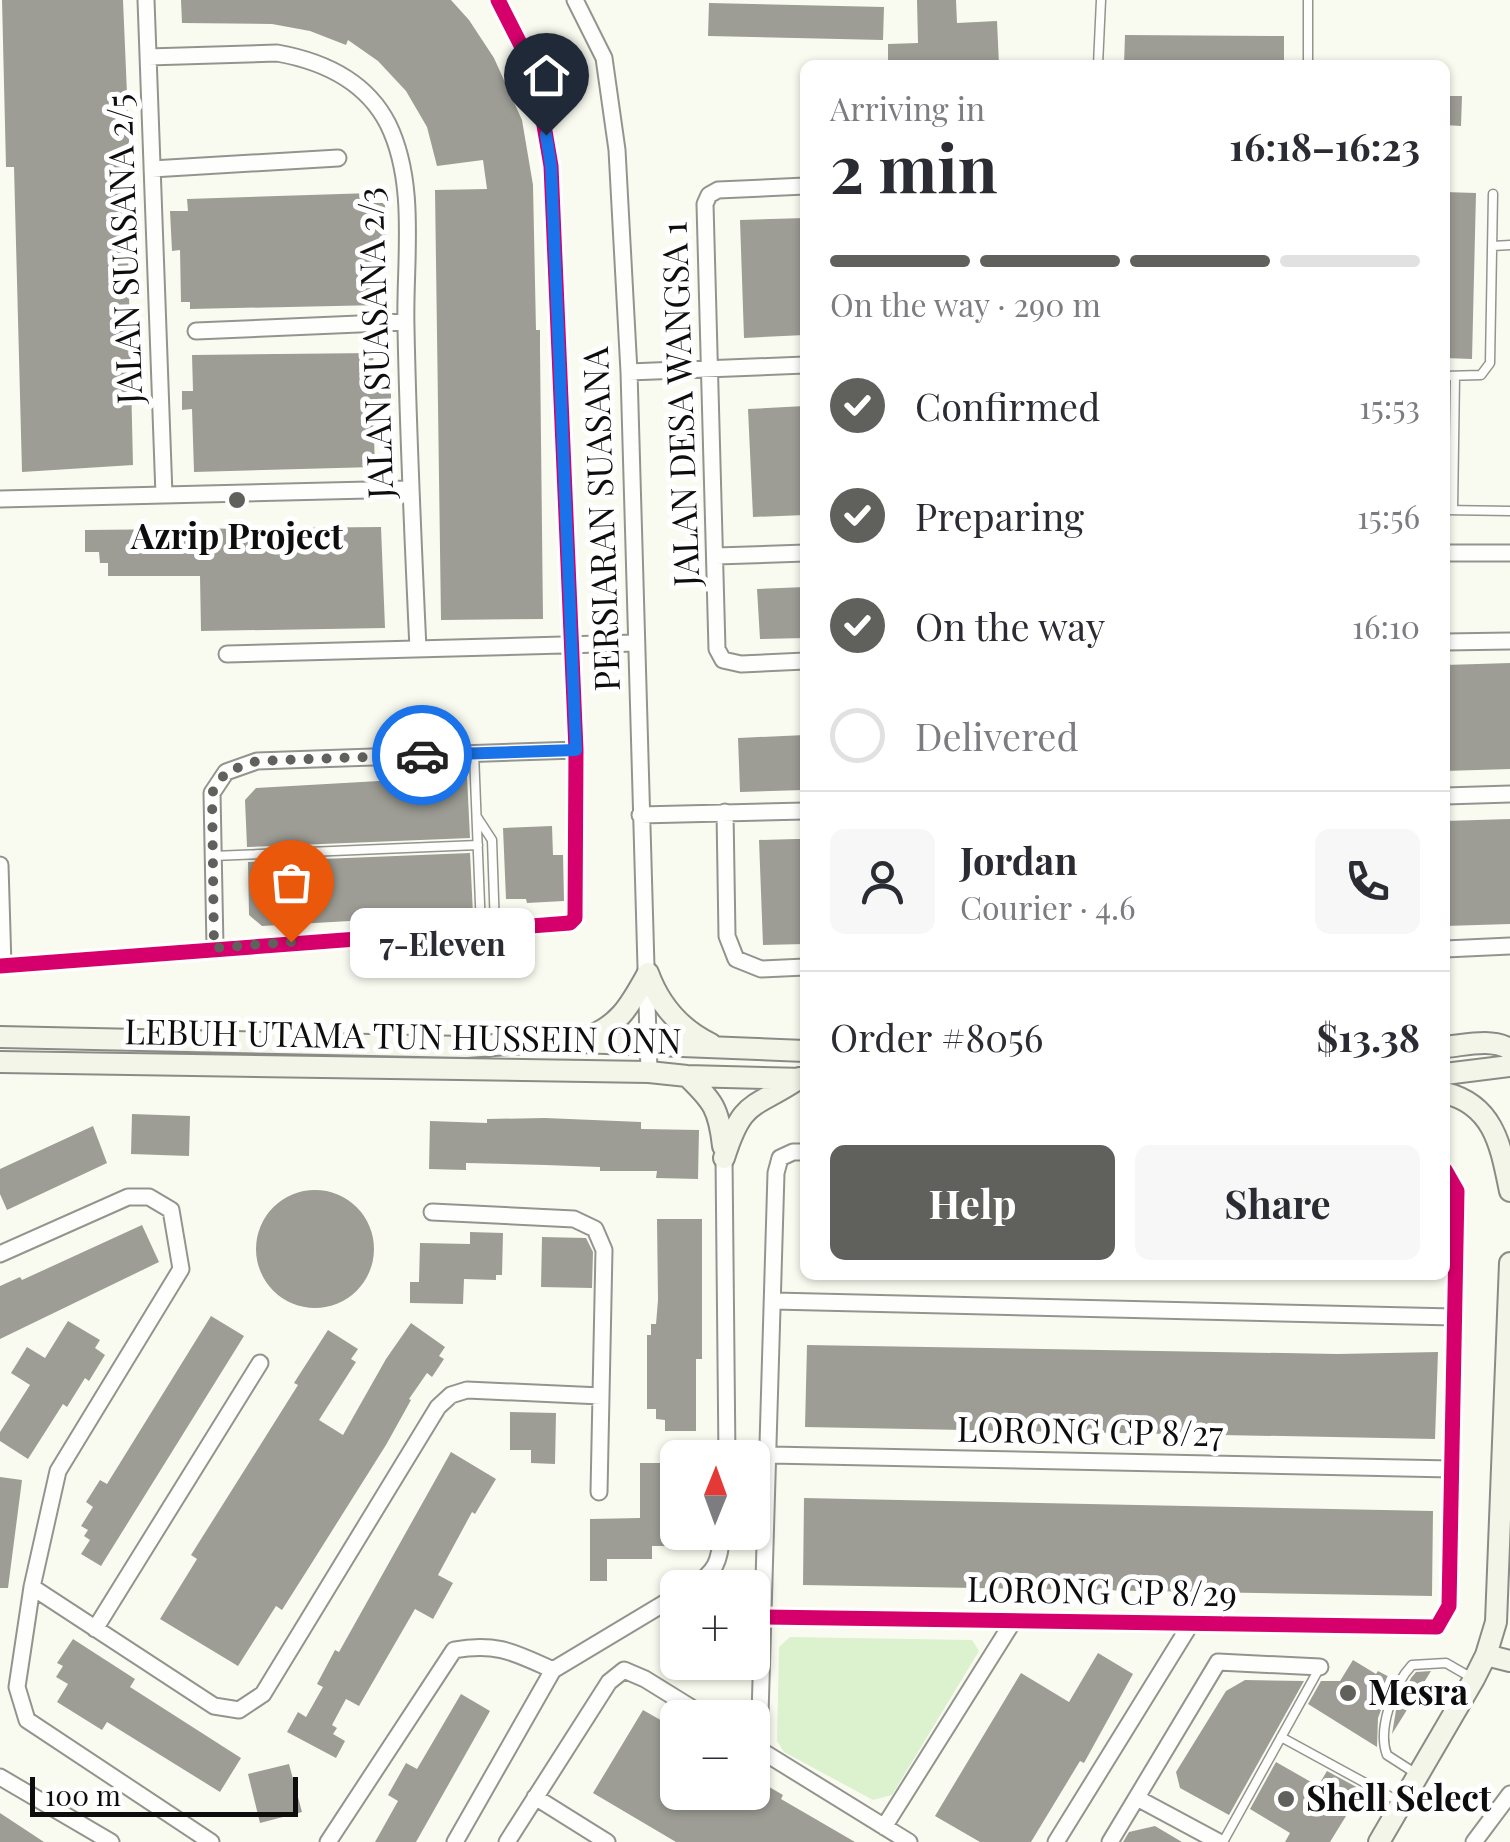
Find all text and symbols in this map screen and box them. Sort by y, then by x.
pin [504,33,589,136]
icon: home [519,48,574,103]
text: Arriving in [830,86,985,129]
street label: JALAN SUASANA 2/5 [94,93,151,406]
text: 16:18–16:23 [1229,120,1420,171]
text: 2 min [830,123,998,209]
street label: JALAN SUASANA 2/3 [345,186,402,501]
street label: JALAN DESA WANGSA 1 [649,221,708,588]
text: On the way · 290 m [830,282,1101,325]
street label: PERSIARAN SUASANA [570,345,629,692]
icon: check [830,378,885,433]
text: Confirmed [915,380,1100,431]
text: 15:53 [1359,384,1420,427]
icon: check [830,488,885,543]
marker: Azrip Project [226,489,248,511]
text: Preparing [915,490,1084,541]
text: 15:56 [1357,494,1420,537]
place label: Azrip Project [130,511,344,558]
icon: check [830,598,885,653]
text: On the way [915,600,1105,651]
text: 16:10 [1352,604,1420,647]
courier [372,705,472,805]
text: Delivered [915,710,1079,761]
icon: car [395,728,450,783]
button: person [830,829,935,934]
button: phone [1315,829,1420,934]
text: Jordan [960,834,1078,885]
pin [249,840,334,943]
icon: bag [264,855,319,910]
text: Courier · 4.6 [960,885,1136,928]
callout: 7-Eleven [351,907,536,977]
text: 7-Eleven [379,921,506,964]
street label: LEBUH UTAMA TUN HUSSEIN ONN [124,1006,682,1063]
text: Order #8056 [830,1011,1043,1062]
text: $13.38 [1316,1011,1420,1062]
button: Help [830,1145,1115,1260]
button: Share [1135,1145,1420,1260]
street label: LORONG CP 8/27 [956,1404,1224,1455]
north arrow [660,1440,770,1550]
map controls [660,1440,770,1810]
street label: LORONG CP 8/29 [967,1564,1237,1615]
button: + [660,1570,770,1680]
place label: Mesra [1368,1667,1468,1714]
marker: Mesra [1337,1682,1359,1704]
button: − [660,1700,770,1810]
scale bar [30,1772,298,1816]
place label: Shell Select [1306,1773,1492,1820]
text: 100 m [45,1776,121,1813]
marker: Shell Select [1275,1788,1297,1810]

